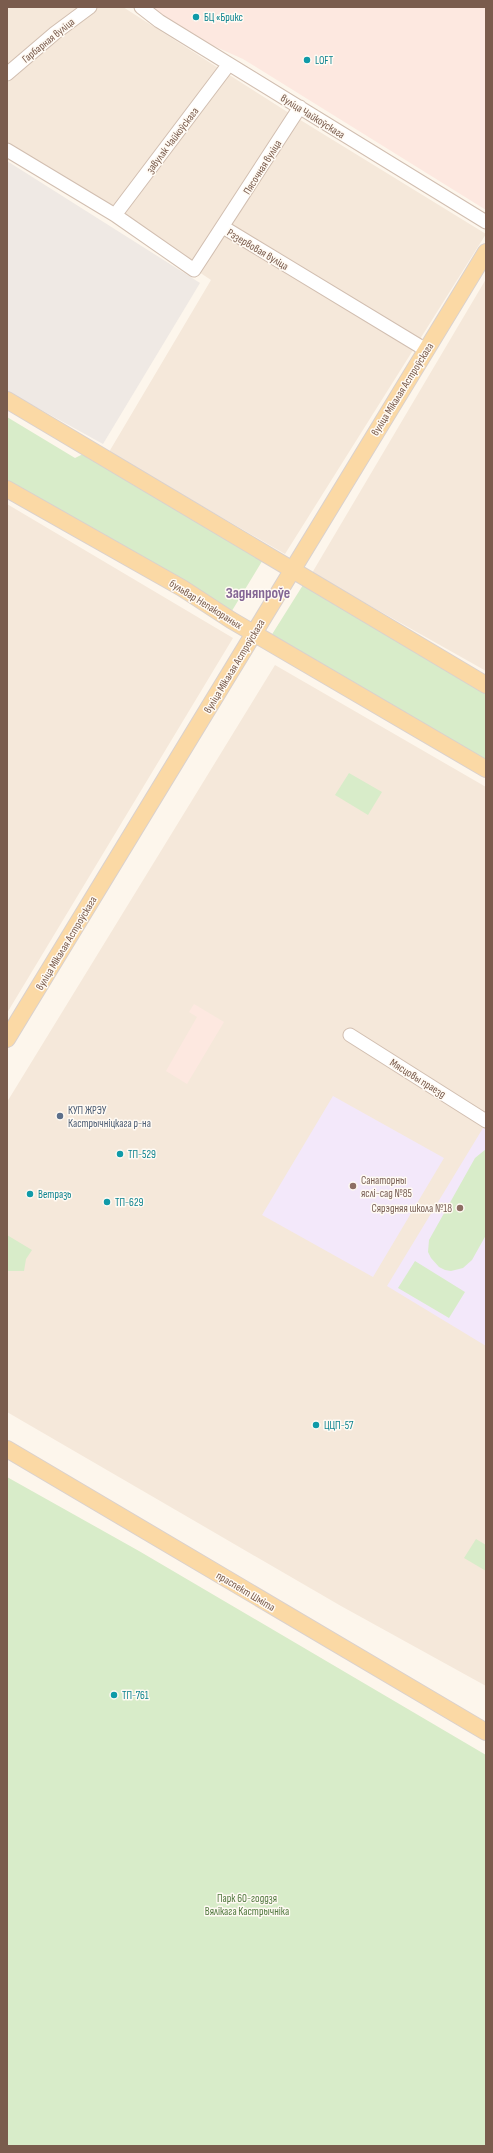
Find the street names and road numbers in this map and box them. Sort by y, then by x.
street label: Гарбарная вуліца [19,15,77,66]
street label: вуліца Чайкоўскага [278,92,347,141]
street label: завулак Чайкоўскага [143,105,201,176]
street label: Пясочная вуліца [241,138,284,197]
street label: Рэзервовая вуліца [225,226,291,273]
street label: вуліца Мікалая Астроўскага [369,340,436,438]
street label: бульвар Непакораных [167,577,244,632]
street label: вуліца Мікалая Астроўскага [201,617,268,715]
street label: вуліца Мікалая Астроўскага [33,894,100,992]
street label: Мясцовы праезд [387,1056,448,1101]
street label: праспект Шміта [214,1569,277,1614]

